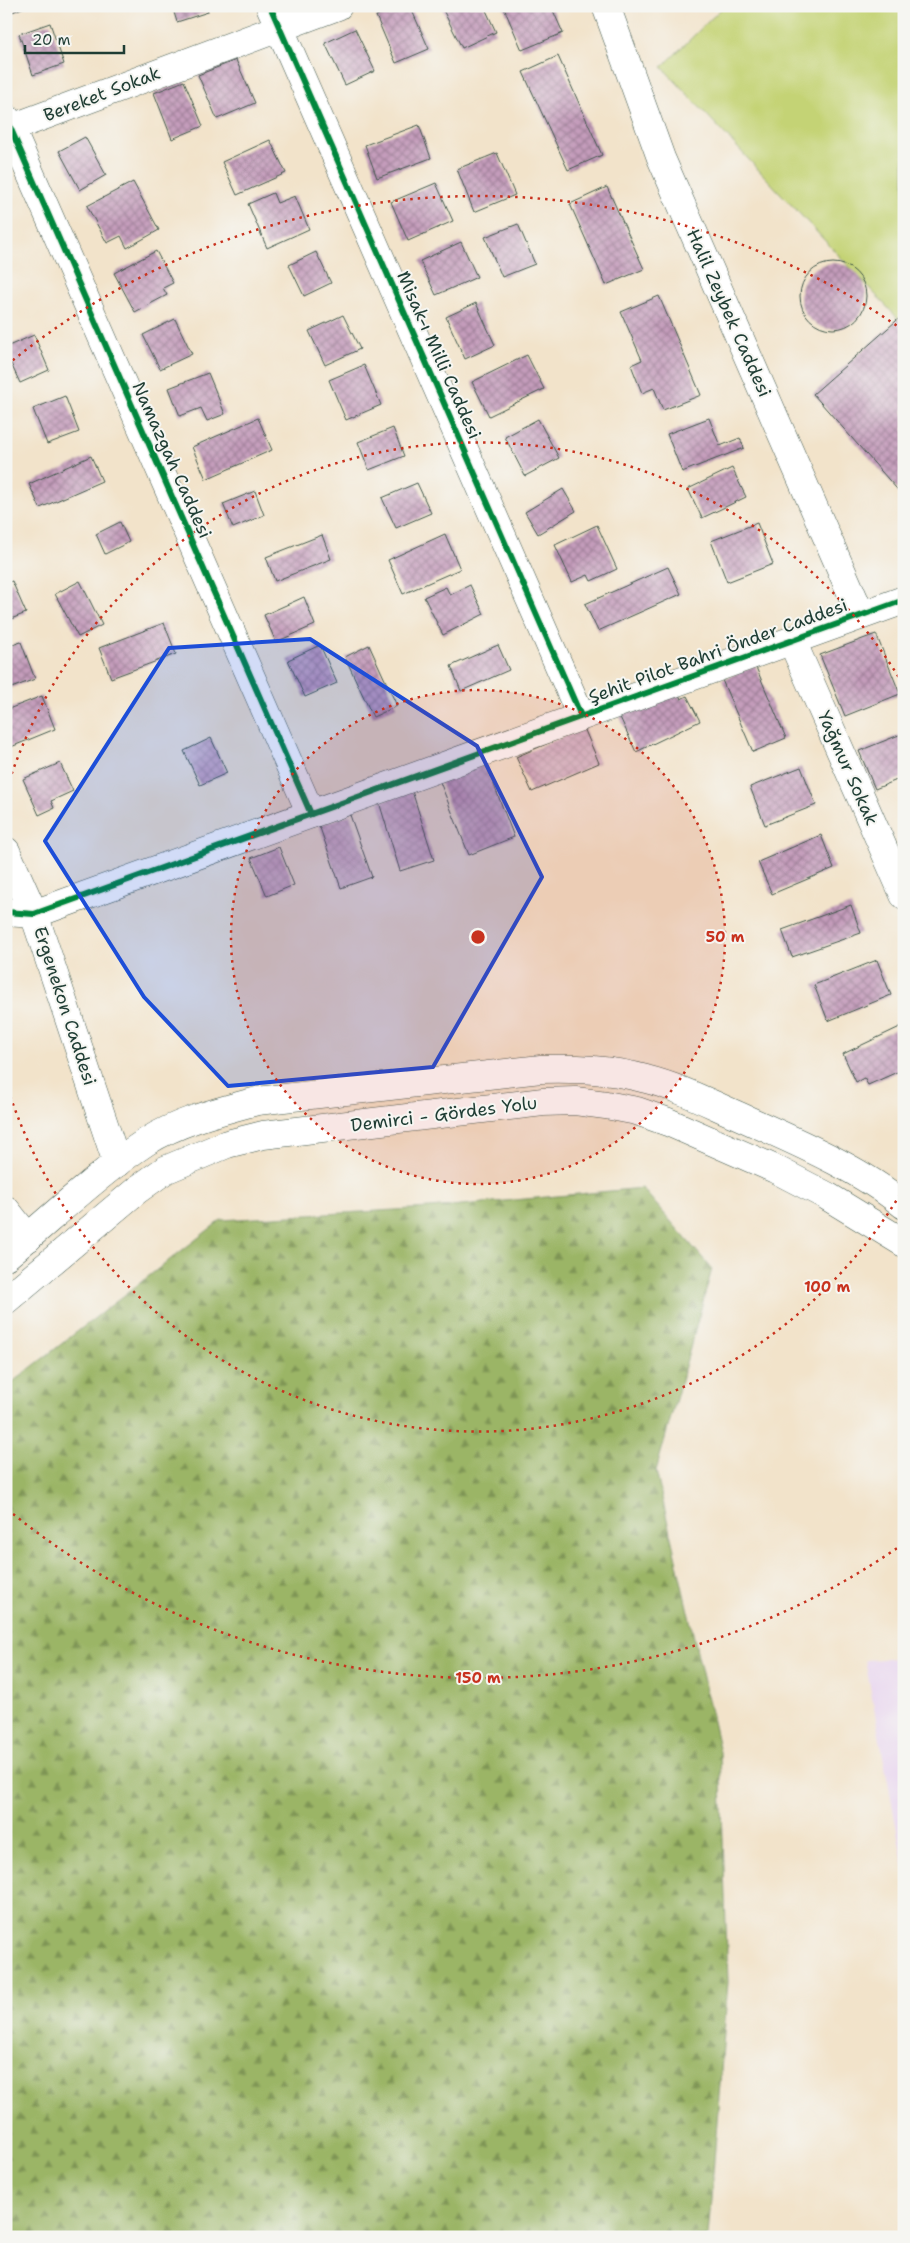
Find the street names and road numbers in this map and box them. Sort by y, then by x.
street label: Bereket Sokak [40,61,164,127]
street label: Halil Zeybek Caddesi [681,225,777,401]
street label: Misak-ı Milli Caddesi [391,267,487,443]
street label: Namazgah Caddesi [127,378,217,542]
street label: Şehit Pilot Bahri Önder Caddesi [585,593,851,709]
street label: Yağmur Sokak [812,707,884,829]
street label: Ergenekon Caddesi [28,924,102,1088]
street label: Demirci - Gördes Yolu [349,1091,539,1137]

